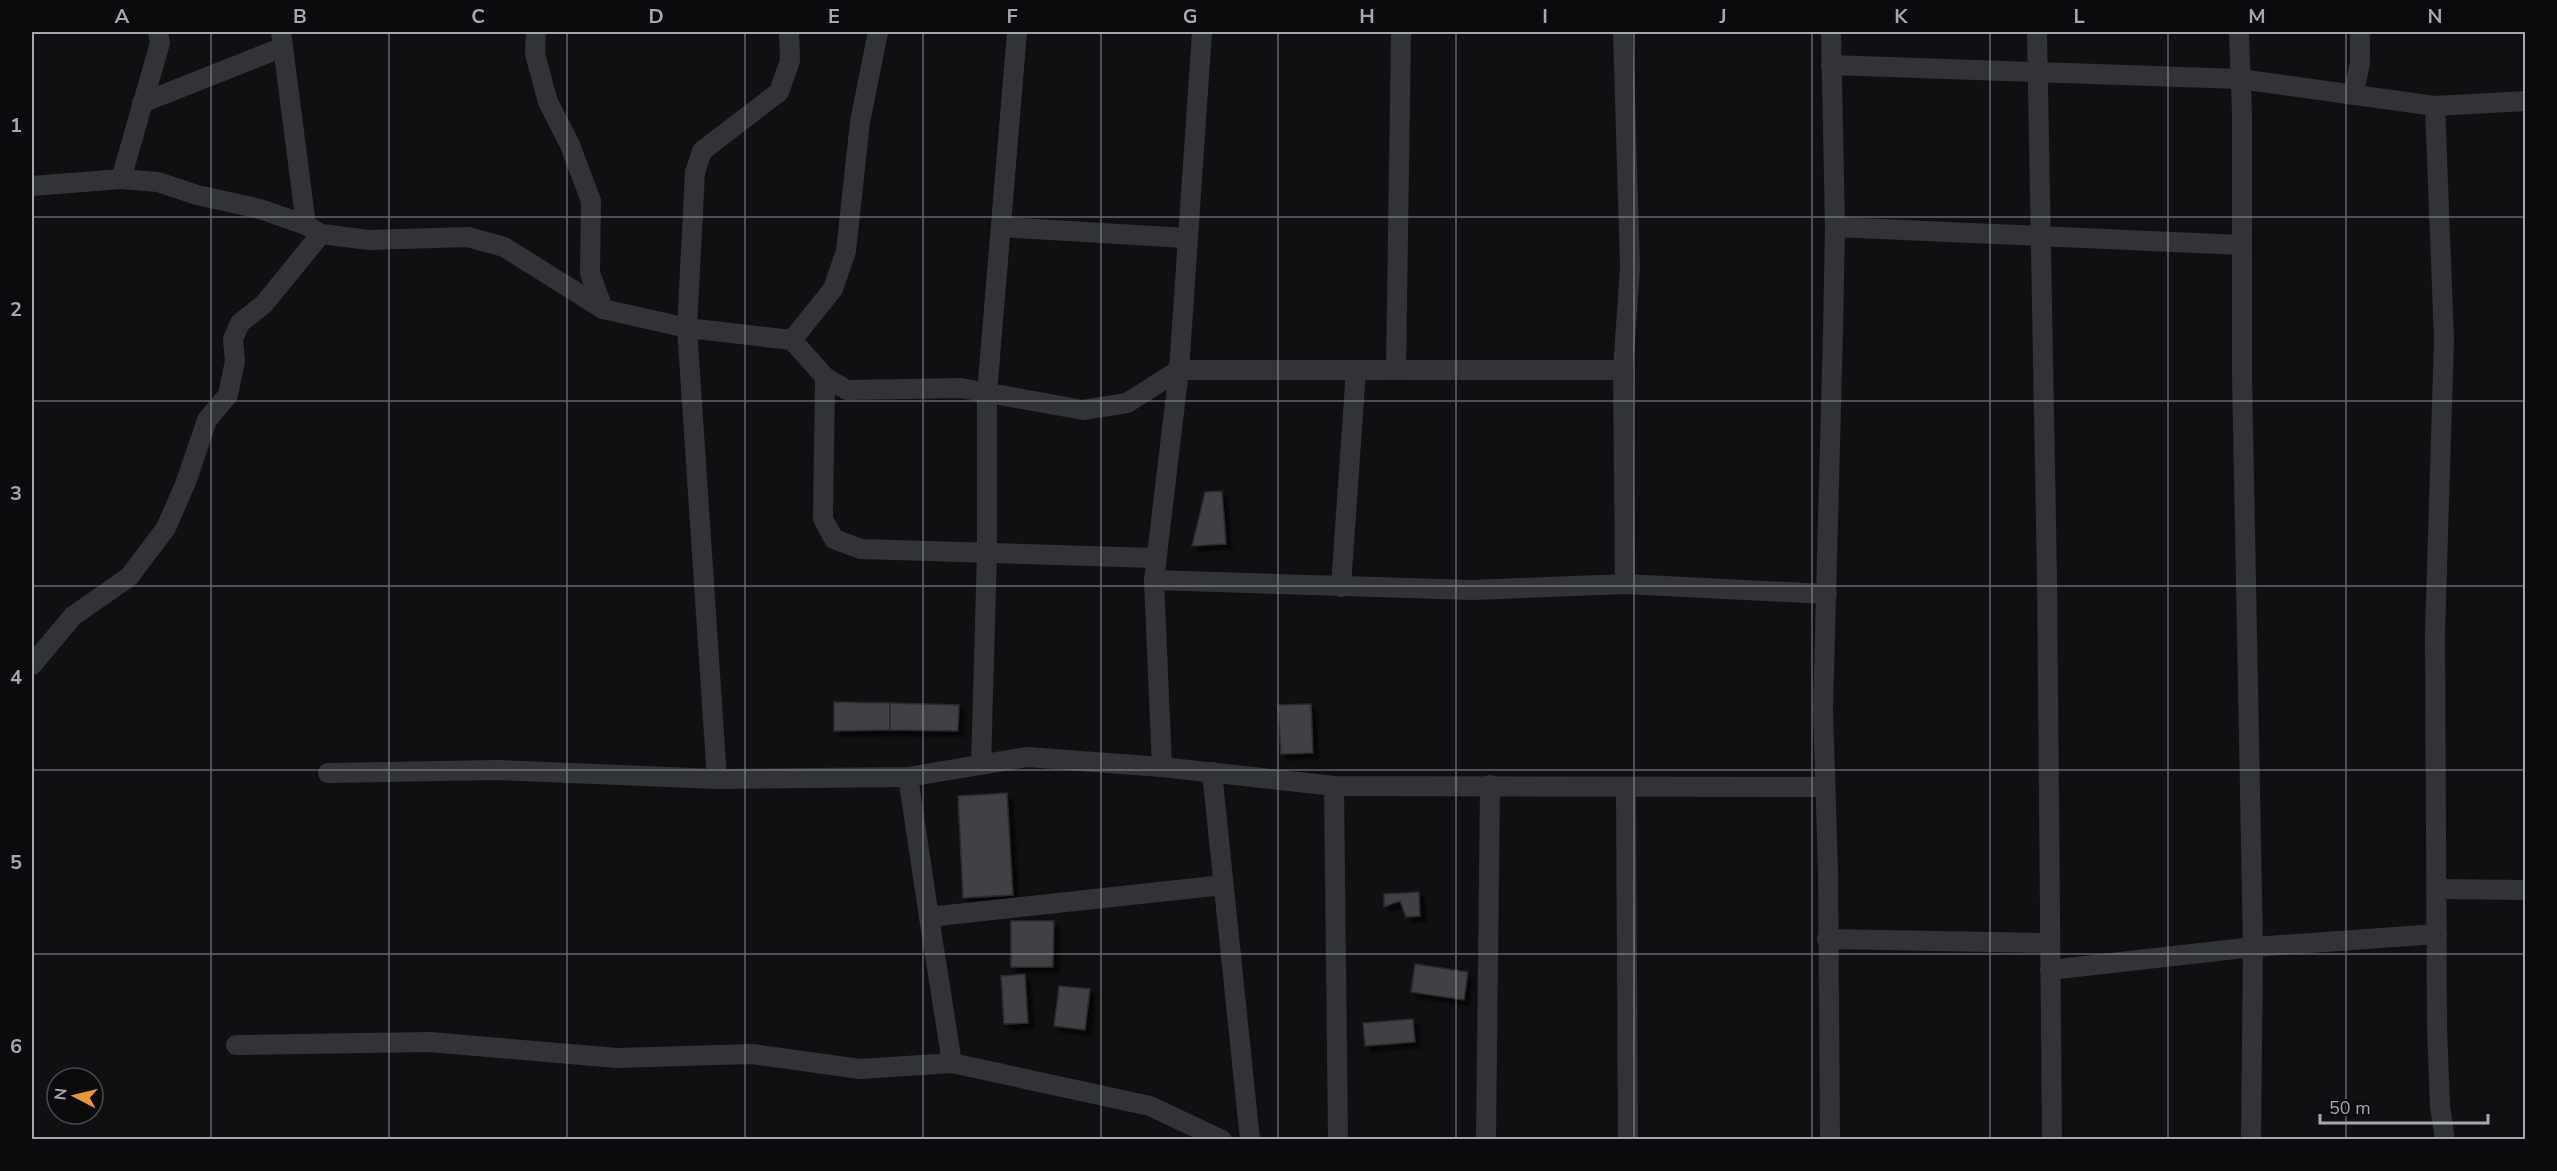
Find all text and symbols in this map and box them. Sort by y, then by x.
text: A [115,3,130,30]
text: B [293,3,307,30]
text: C [471,3,485,30]
text: D [648,3,664,30]
text: E [828,3,840,30]
text: F [1006,3,1018,30]
text: G [1183,3,1197,30]
text: H [1359,3,1375,30]
text: I [1542,3,1548,30]
text: J [1718,3,1727,30]
text: K [1894,3,1908,30]
text: L [2073,3,2085,30]
text: M [2248,3,2266,30]
text: N [2428,3,2442,30]
text: 1 [10,112,22,139]
text: 2 [10,296,22,323]
text: 3 [10,480,22,507]
text: 4 [10,664,22,691]
text: 5 [10,849,22,876]
text: 6 [10,1033,22,1060]
north arrow [45,1066,105,1126]
text: N [49,1087,73,1102]
scale bar [2320,1087,2488,1125]
text: 50 m [2329,1096,2371,1120]

